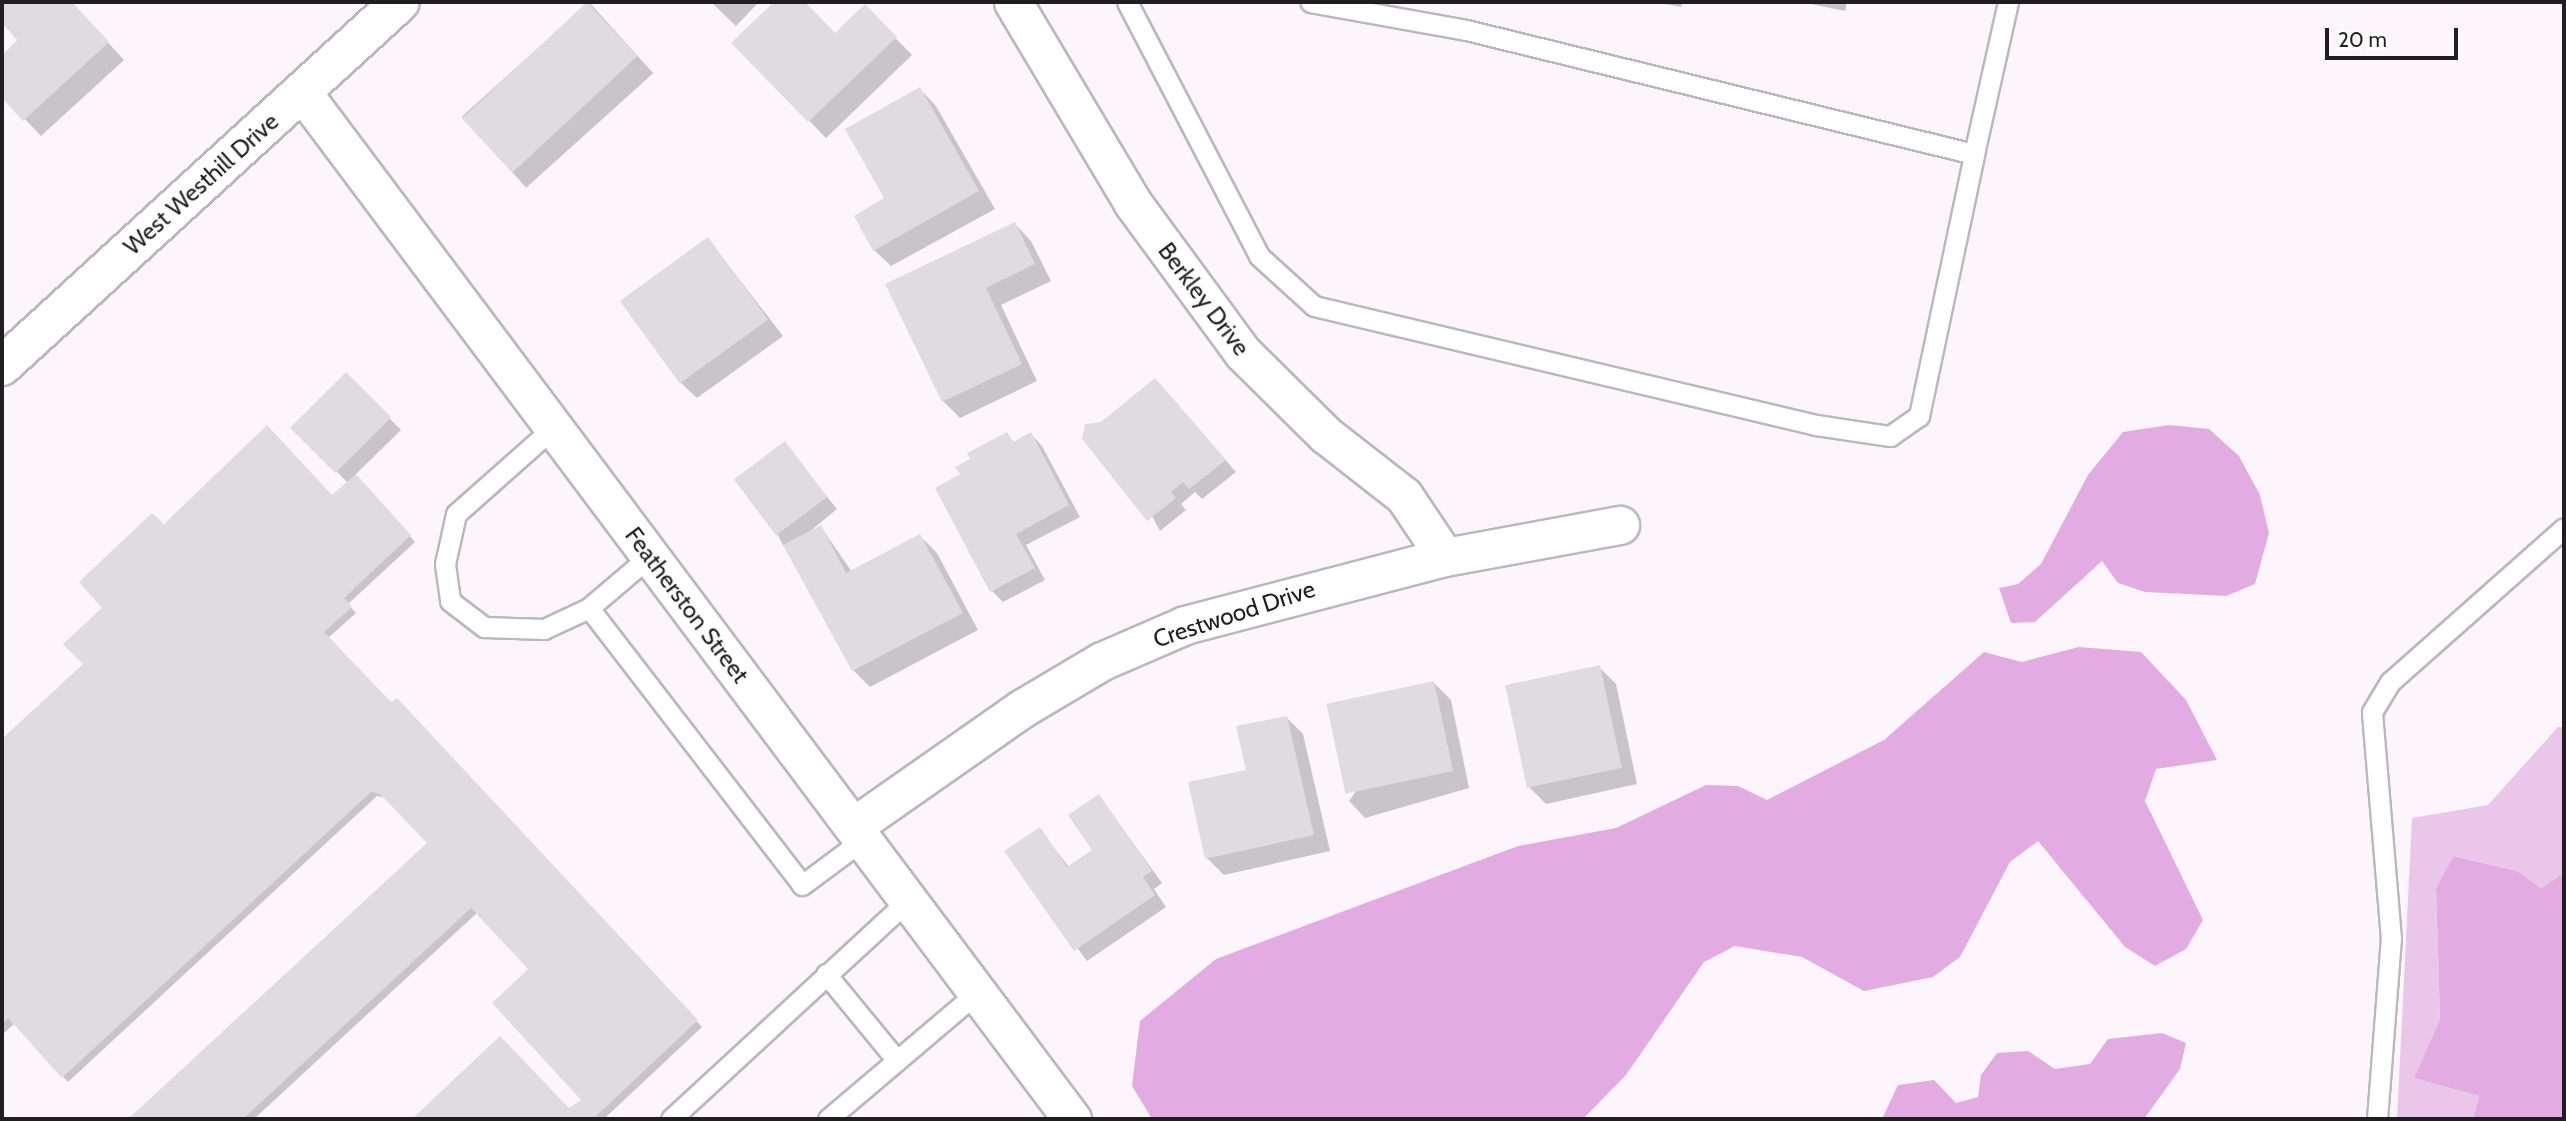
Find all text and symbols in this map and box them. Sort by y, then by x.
scale bar [2328,14,2461,58]
text: 20 m [2338,27,2387,52]
street label: West Westhill Drive [118,107,284,261]
street label: Berkley Drive [1152,237,1256,361]
street label: Featherston Street [619,521,755,689]
street label: Crestwood Drive [1149,574,1319,654]

